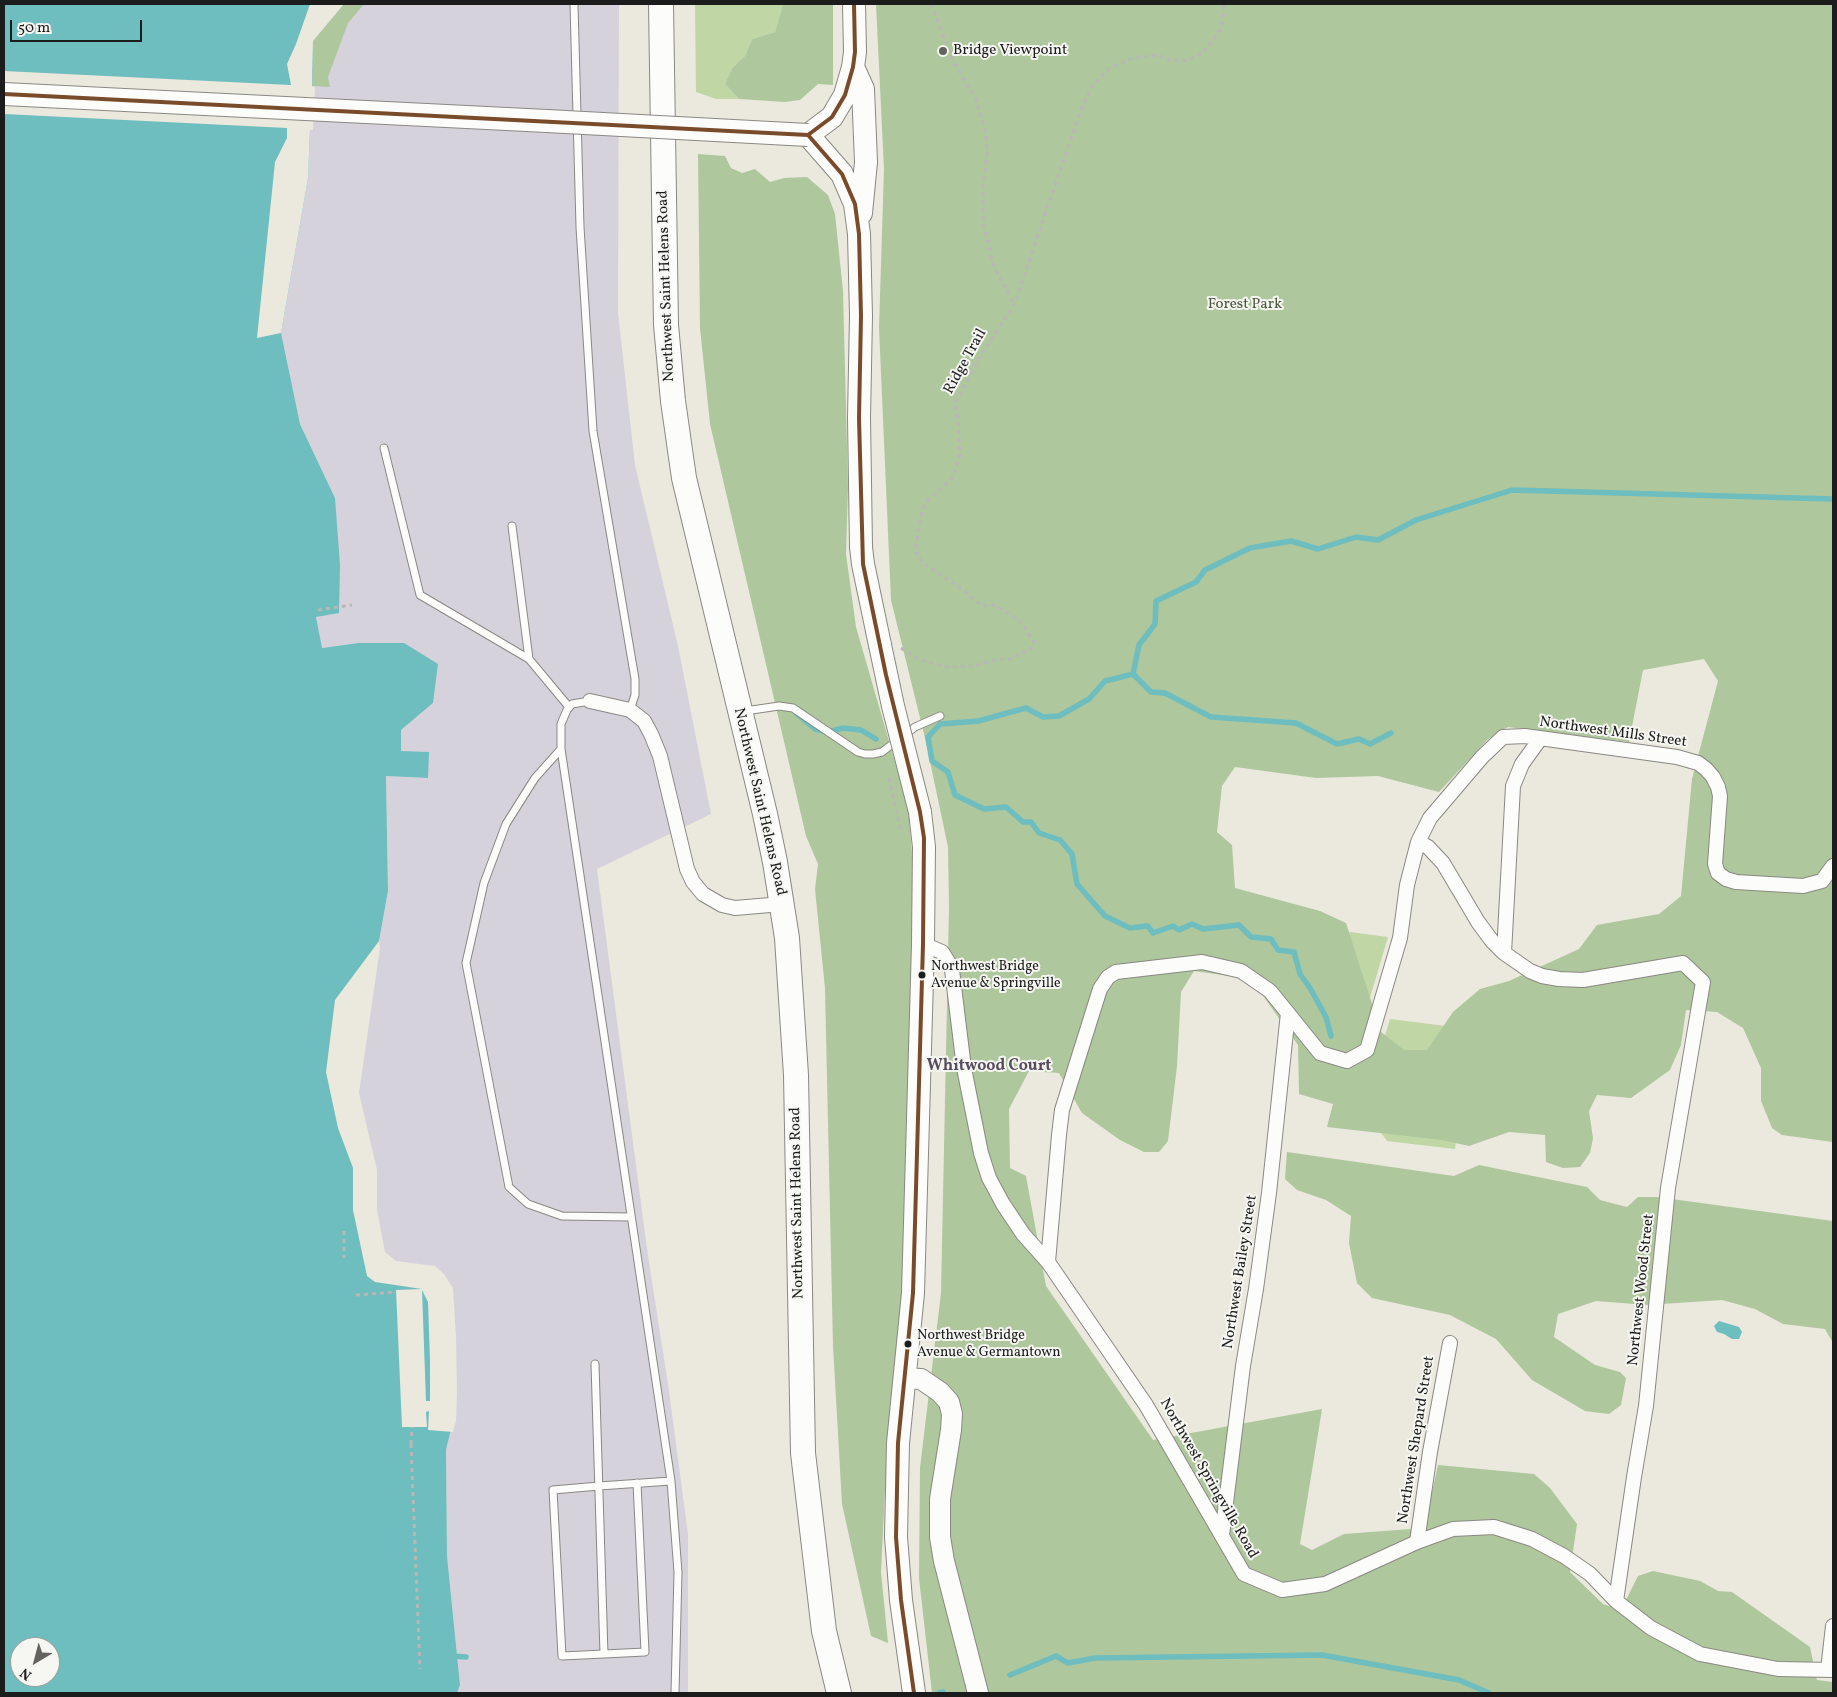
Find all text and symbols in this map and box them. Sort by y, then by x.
scale bar [12,10,145,42]
text: 50 m [18,18,50,39]
place label: Bridge Viewpoint [953,42,1067,60]
marker: Bridge Viewpoint [937,45,949,57]
street label: Northwest Saint Helens Road [655,190,679,382]
park label: Forest Park [1208,296,1282,314]
street label: Ridge Trail [941,326,991,398]
street label: Northwest Saint Helens Road [729,706,789,898]
street label: Northwest Mills Street [1538,714,1688,752]
place label: Northwest Bridge Avenue & Springville [931,959,1061,992]
marker: Northwest Bridge Avenue & Springville [917,970,927,980]
district label: Whitwood Court [927,1057,1051,1077]
street label: Northwest Saint Helens Road [787,1107,809,1299]
street label: Northwest Bailey Street [1220,1194,1262,1350]
street label: Northwest Wood Street [1625,1213,1659,1367]
place label: Northwest Bridge Avenue & Germantown [917,1328,1061,1360]
marker: Northwest Bridge Avenue & Germantown [903,1339,913,1349]
street label: Northwest Shepard Street [1395,1355,1439,1525]
street label: Northwest Springville Road [1155,1396,1261,1562]
north arrow [10,1637,60,1687]
text: N [17,1663,36,1684]

